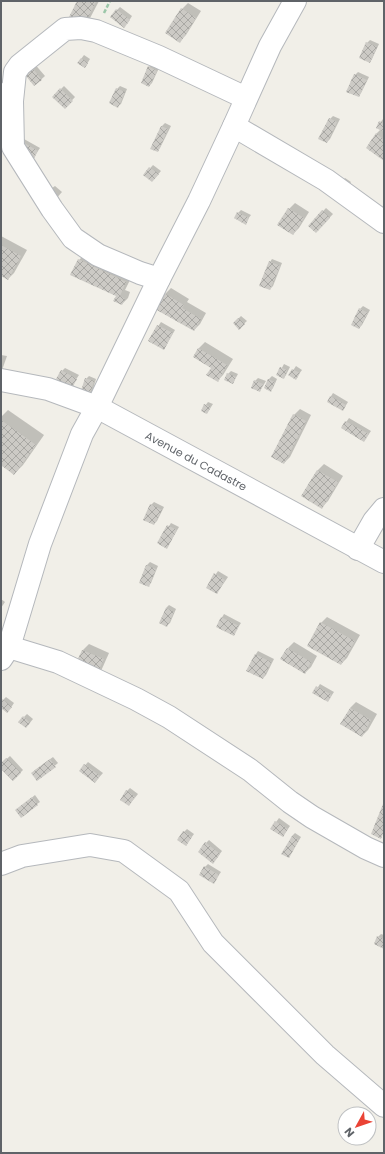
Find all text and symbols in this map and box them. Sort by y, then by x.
street label: Avenue du Cadastre [142,427,250,495]
north arrow [337,1106,377,1146]
text: N [341,1124,358,1141]

